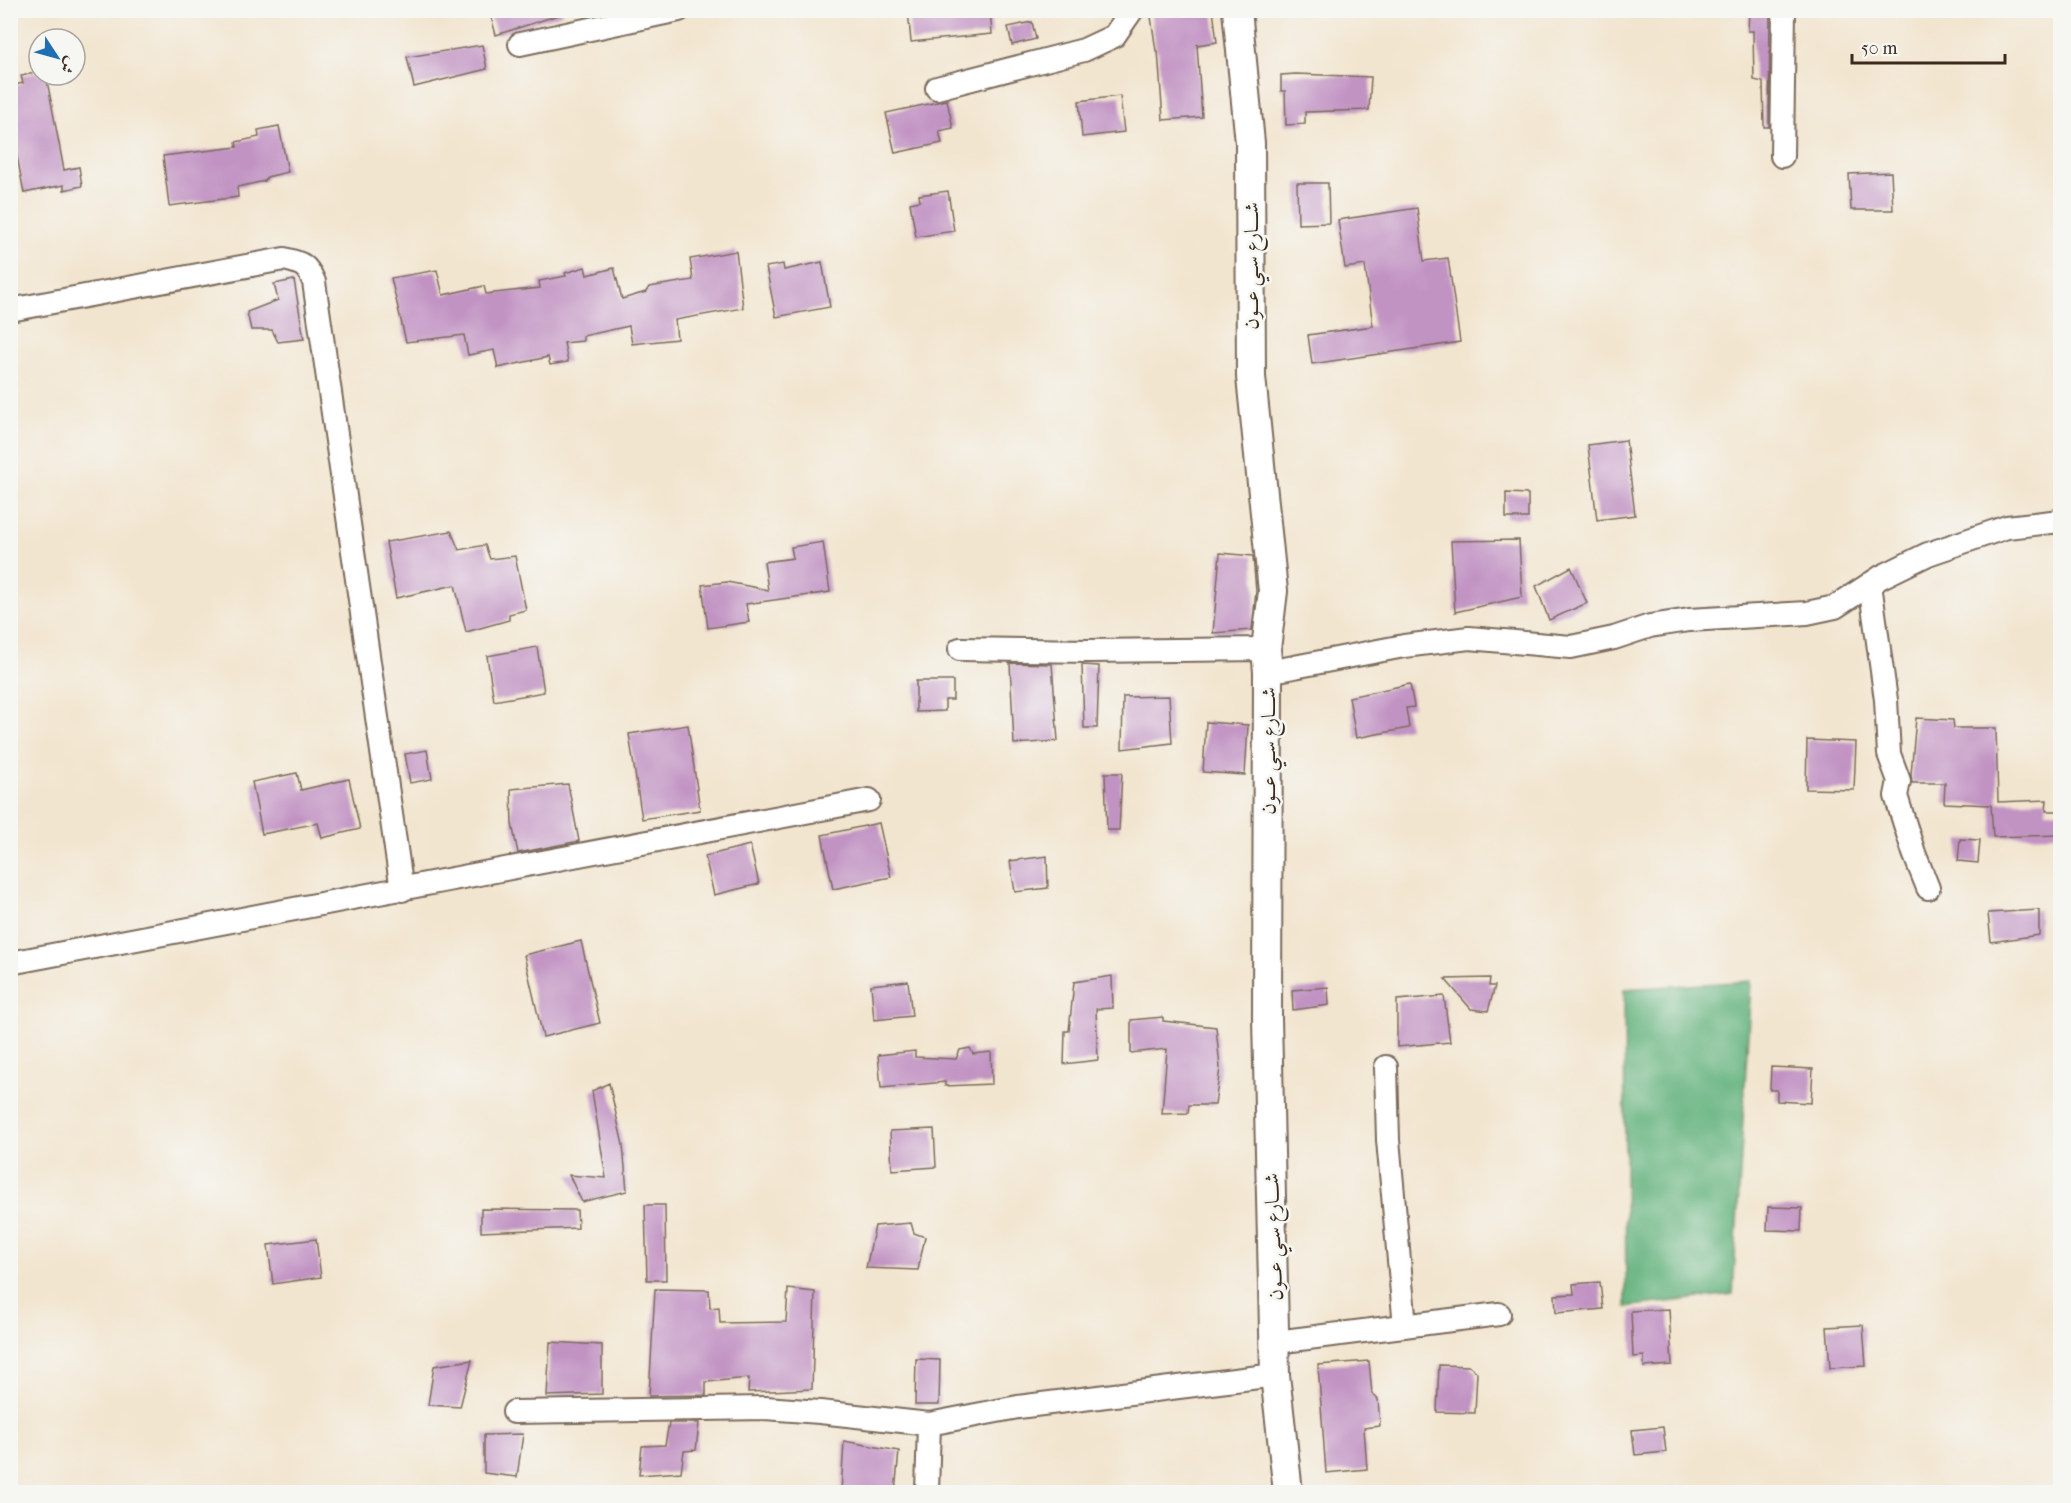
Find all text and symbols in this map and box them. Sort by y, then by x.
north arrow [27,27,87,87]
scale bar [1852,27,2005,65]
text: 50 m [1861,38,1898,59]
text: ش [56,54,81,78]
street label: شــــارع ســي عـــون [1240,202,1270,330]
street label: شــــارع ســي عـــون [1257,687,1287,815]
street label: شــــارع ســي عـــون [1260,1173,1294,1301]

